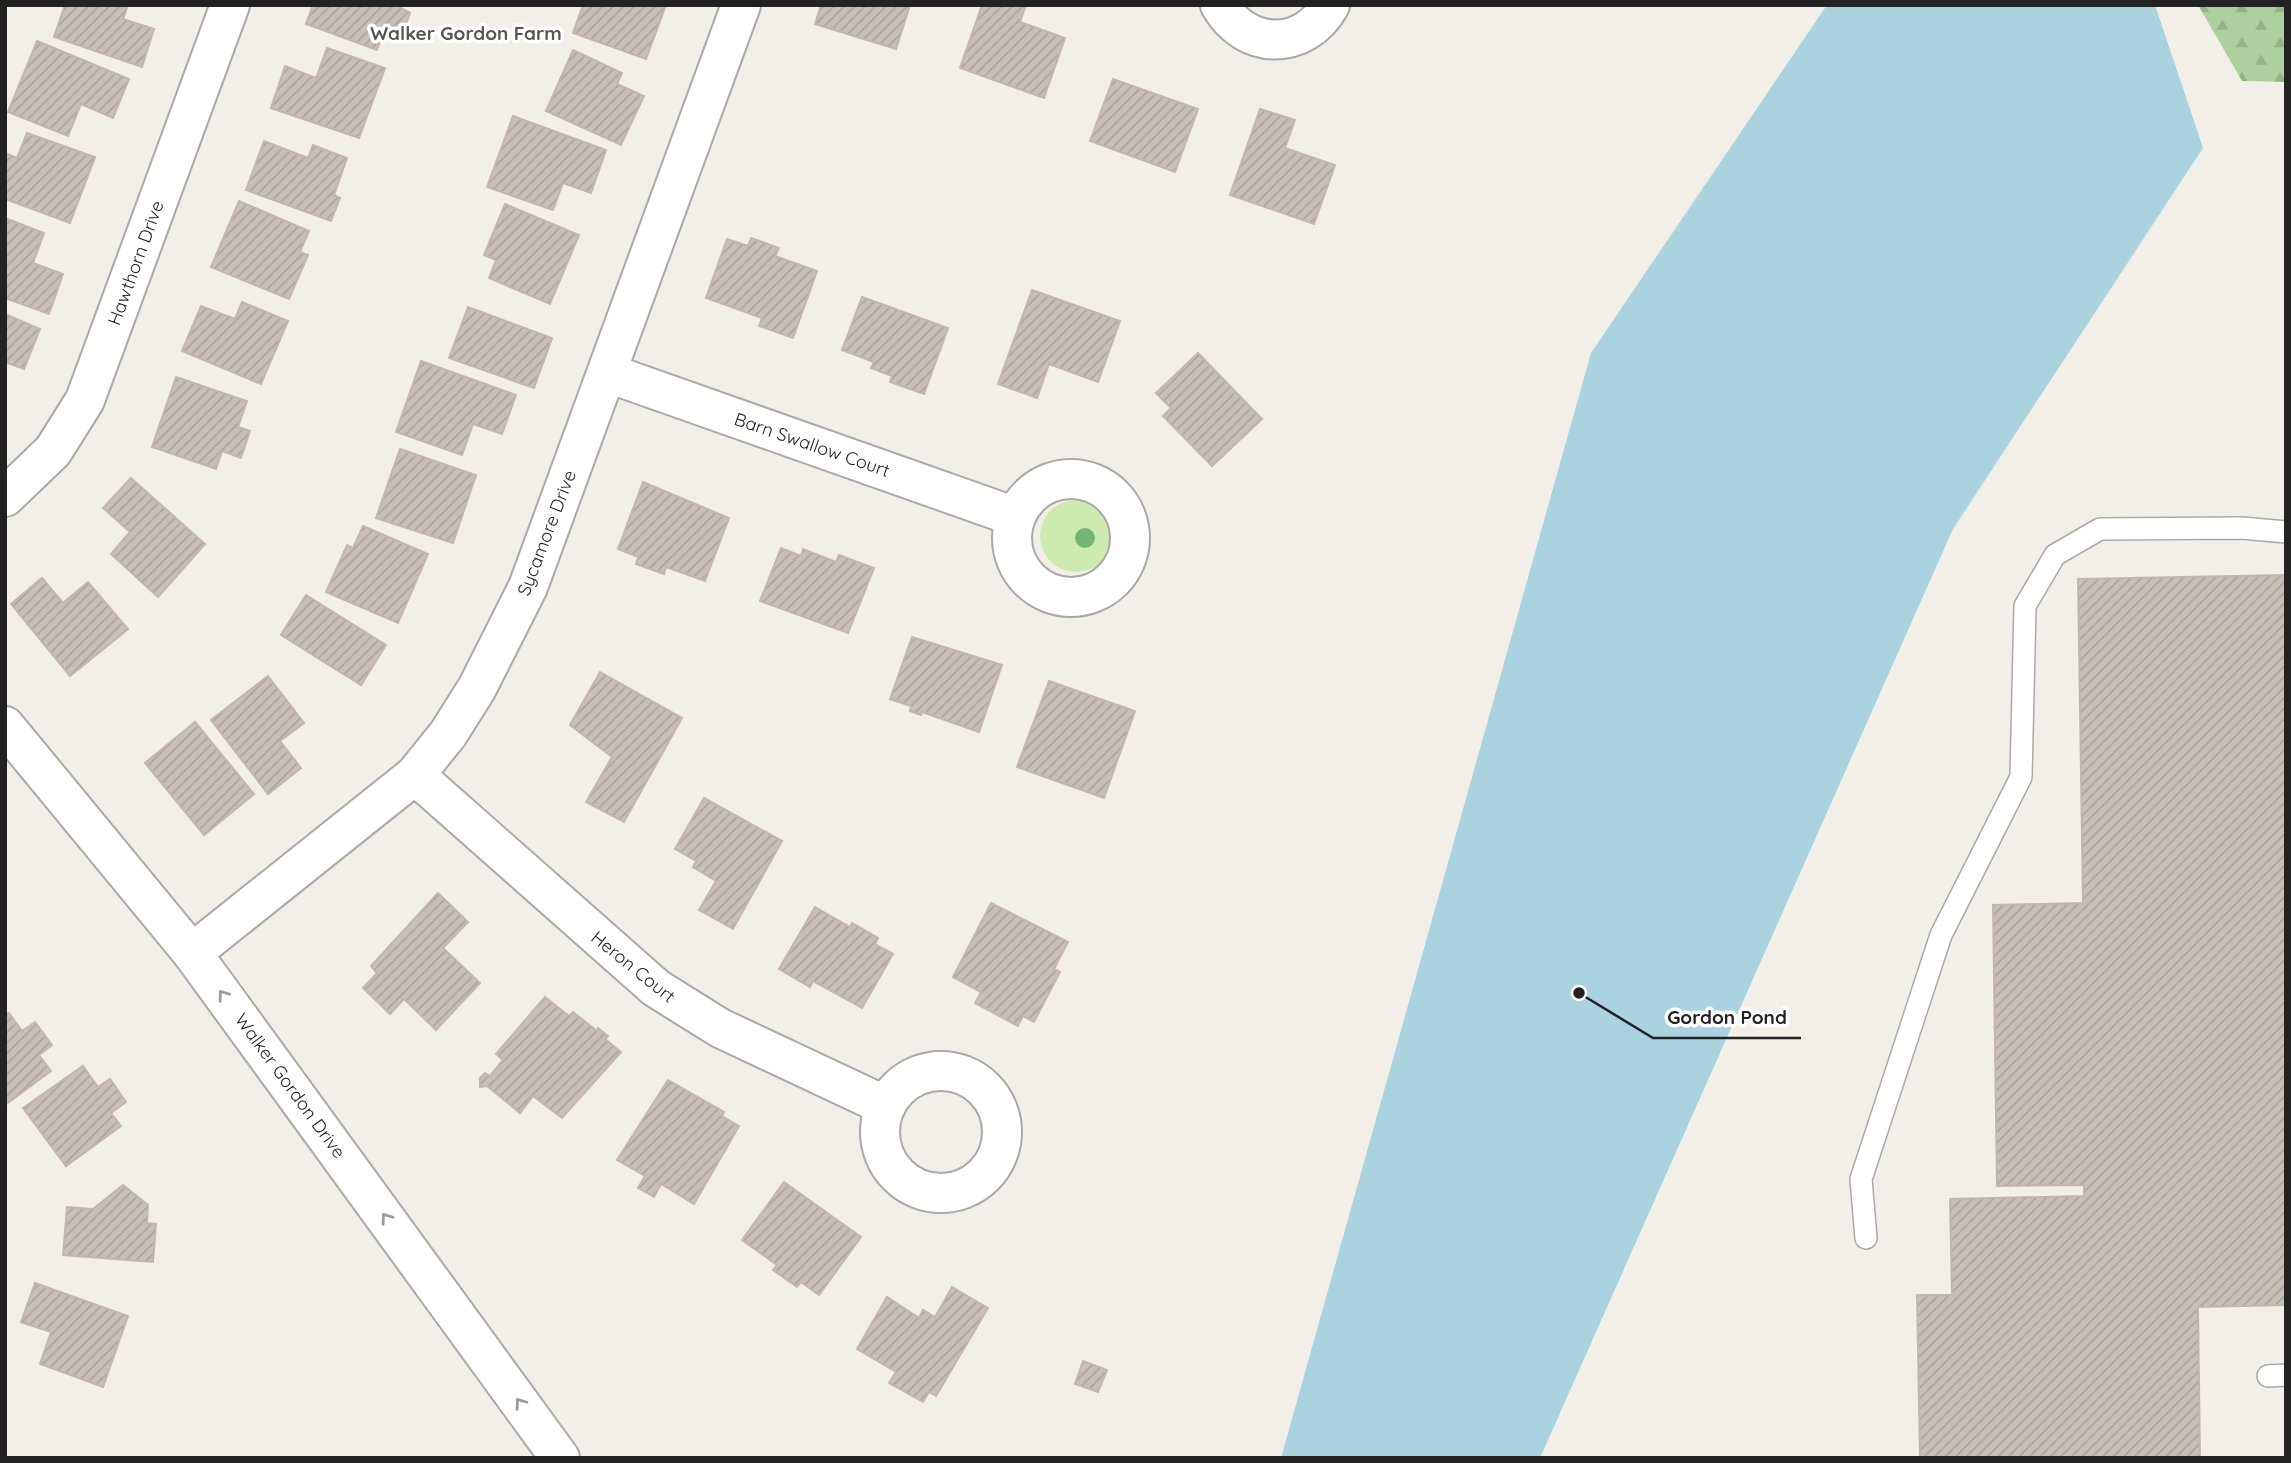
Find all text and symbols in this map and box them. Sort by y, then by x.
district label: Walker Gordon Farm [370,21,562,45]
street label: Hawthorn Drive [102,197,169,328]
street label: Barn Swallow Court [731,407,893,482]
street label: Sycamore Drive [512,467,581,599]
street label: Heron Court [587,926,680,1008]
one-way arrow [219,990,232,1003]
callout: Gordon Pond [1653,998,1801,1038]
text: Gordon Pond [1667,1005,1787,1029]
street label: Walker Gordon Drive [230,1009,351,1163]
one-way arrow [382,1214,394,1226]
one-way arrow [516,1398,528,1410]

